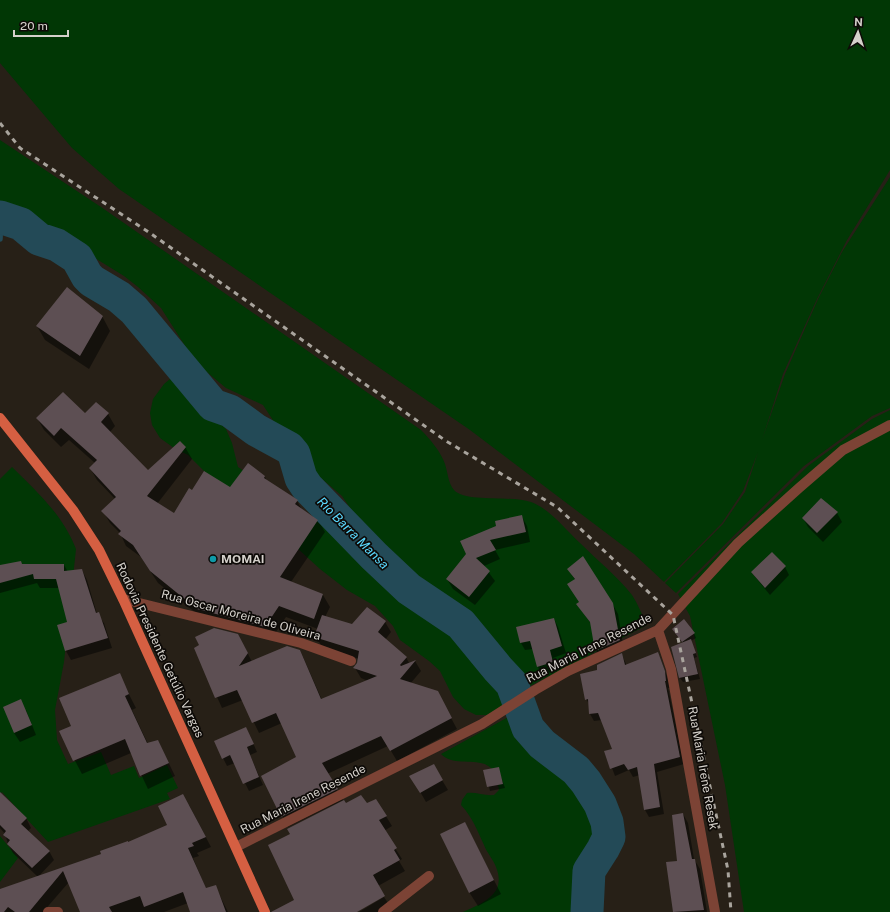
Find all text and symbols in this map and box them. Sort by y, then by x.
scale bar [14,12,68,38]
north arrow [838,12,878,52]
text: N [854,16,863,28]
text: 20 m [20,19,48,33]
water label: Rio Barra Mansa [314,494,392,572]
place label: MOMAI [221,552,265,566]
marker: MOMAI [208,554,218,564]
street label: Rodovia Presidente Getúlio Vargas [113,560,207,740]
street label: Rua Oscar Moreira de Oliveira [160,587,322,643]
street label: Rua Maria Irene Resende [524,610,654,686]
street label: Rua Maria Irene Resek [685,705,721,831]
street label: Rua Maria Irene Resende [238,761,368,837]

